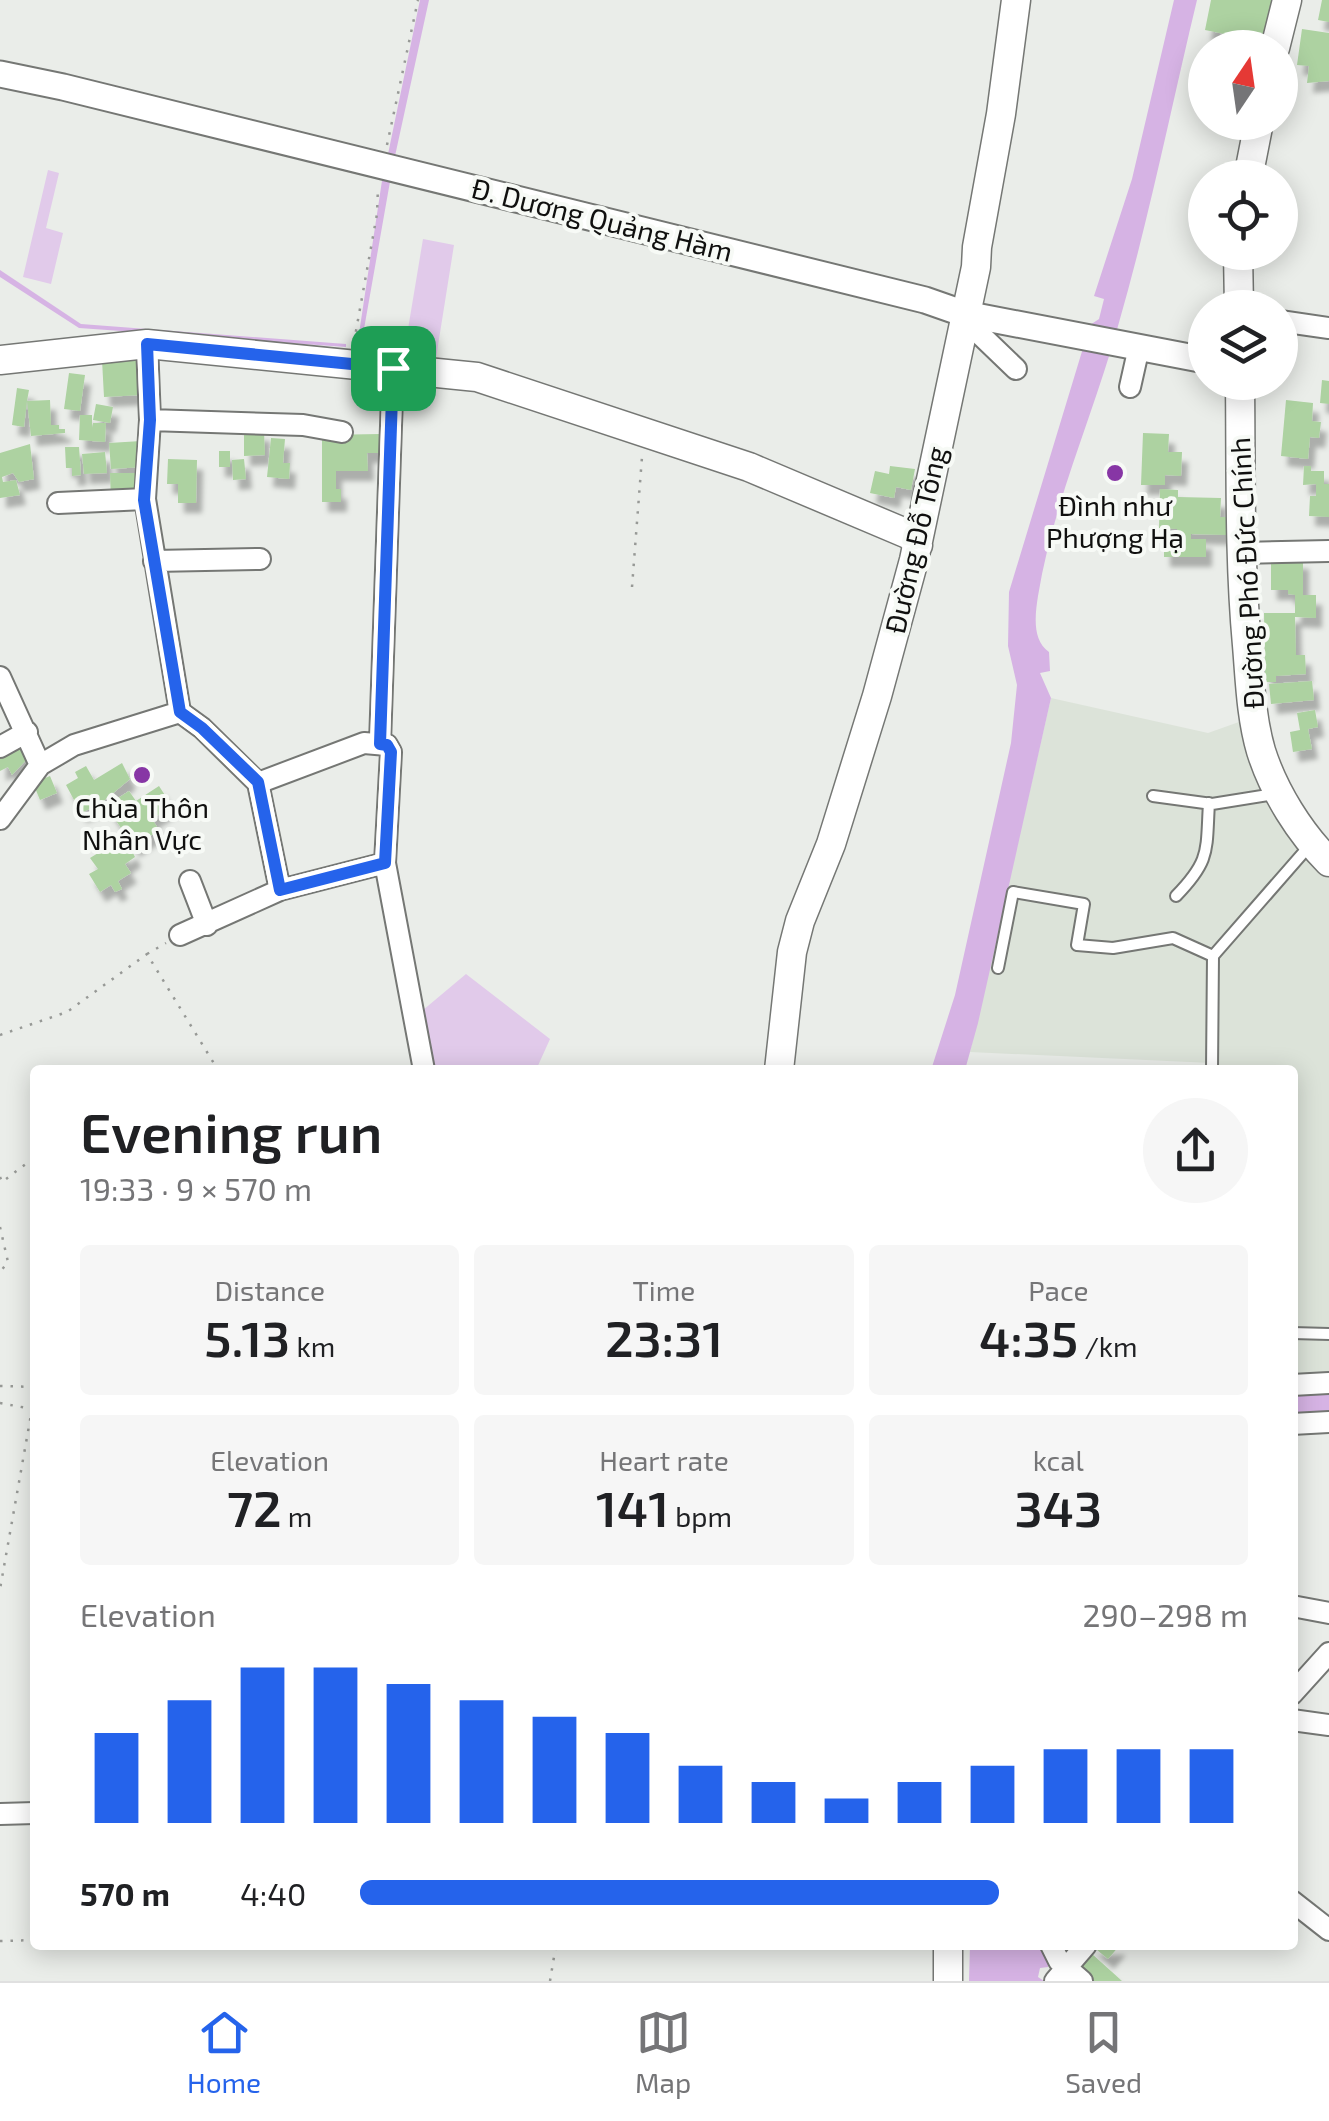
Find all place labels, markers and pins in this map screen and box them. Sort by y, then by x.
pin [351,326,436,411]
marker: Đình như Phượng Hạ [1104,462,1126,484]
place label: Đình như Phượng Hạ [1046,488,1184,554]
marker: Chùa Thôn Nhân Vực [131,764,153,786]
place label: Chùa Thôn Nhân Vực [75,790,209,856]

